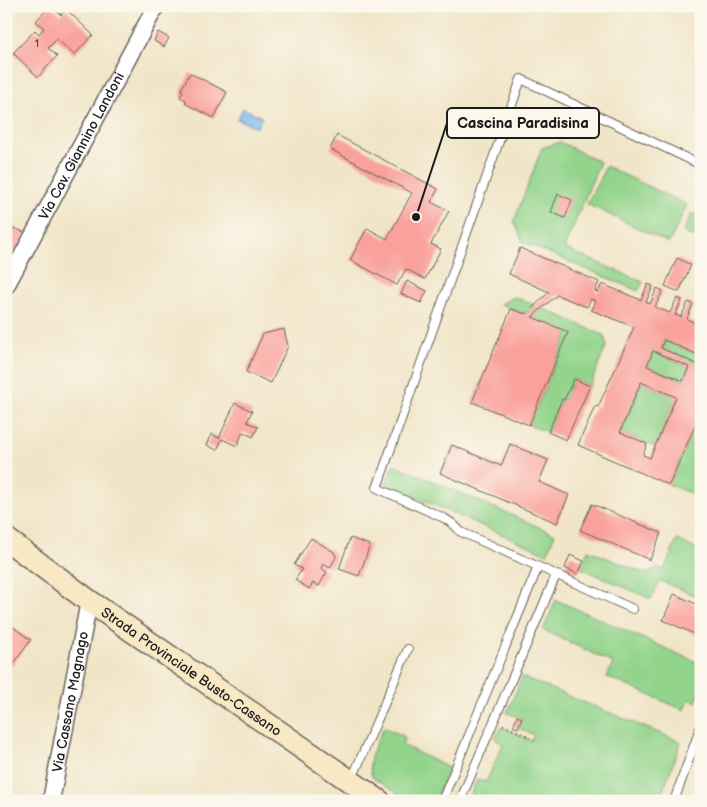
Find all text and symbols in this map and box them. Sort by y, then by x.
house number: 1 [35,37,39,50]
street label: Via Cav. Giannino Landoni [35,69,128,223]
callout: Cascina Paradisina [447,108,599,138]
text: Cascina Paradisina [457,114,589,133]
street label: Strada Provinciale Busto-Cassano [98,604,285,740]
street label: Via Cassano Magnago [49,630,92,774]

